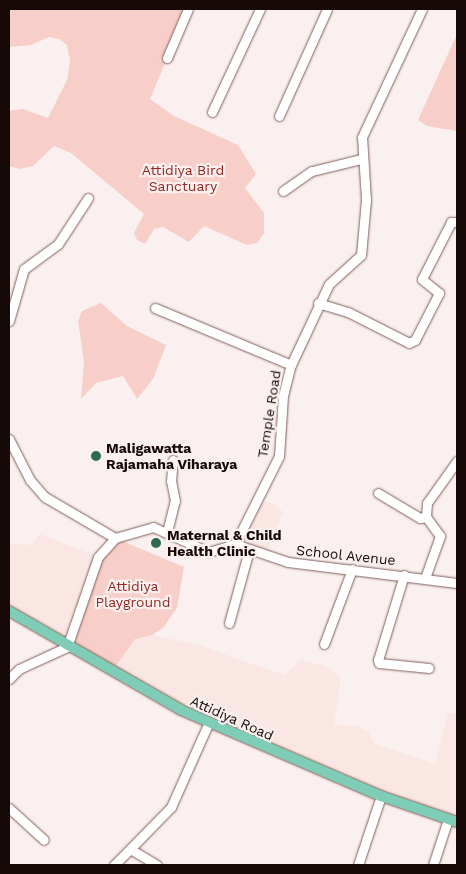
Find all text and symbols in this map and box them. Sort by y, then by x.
park label: Attidiya Bird Sanctuary [142,162,224,194]
street label: Temple Road [254,369,284,459]
place label: Maligawatta Rajamaha Viharaya [106,440,238,472]
marker: Maligawatta Rajamaha Viharaya [90,450,102,462]
place label: Maternal & Child Health Clinic [167,527,282,560]
marker: Maternal & Child Health Clinic [149,536,163,550]
street label: School Avenue [295,541,397,569]
park label: Attidiya Playground [96,578,170,610]
street label: Attidiya Road [188,692,276,744]

